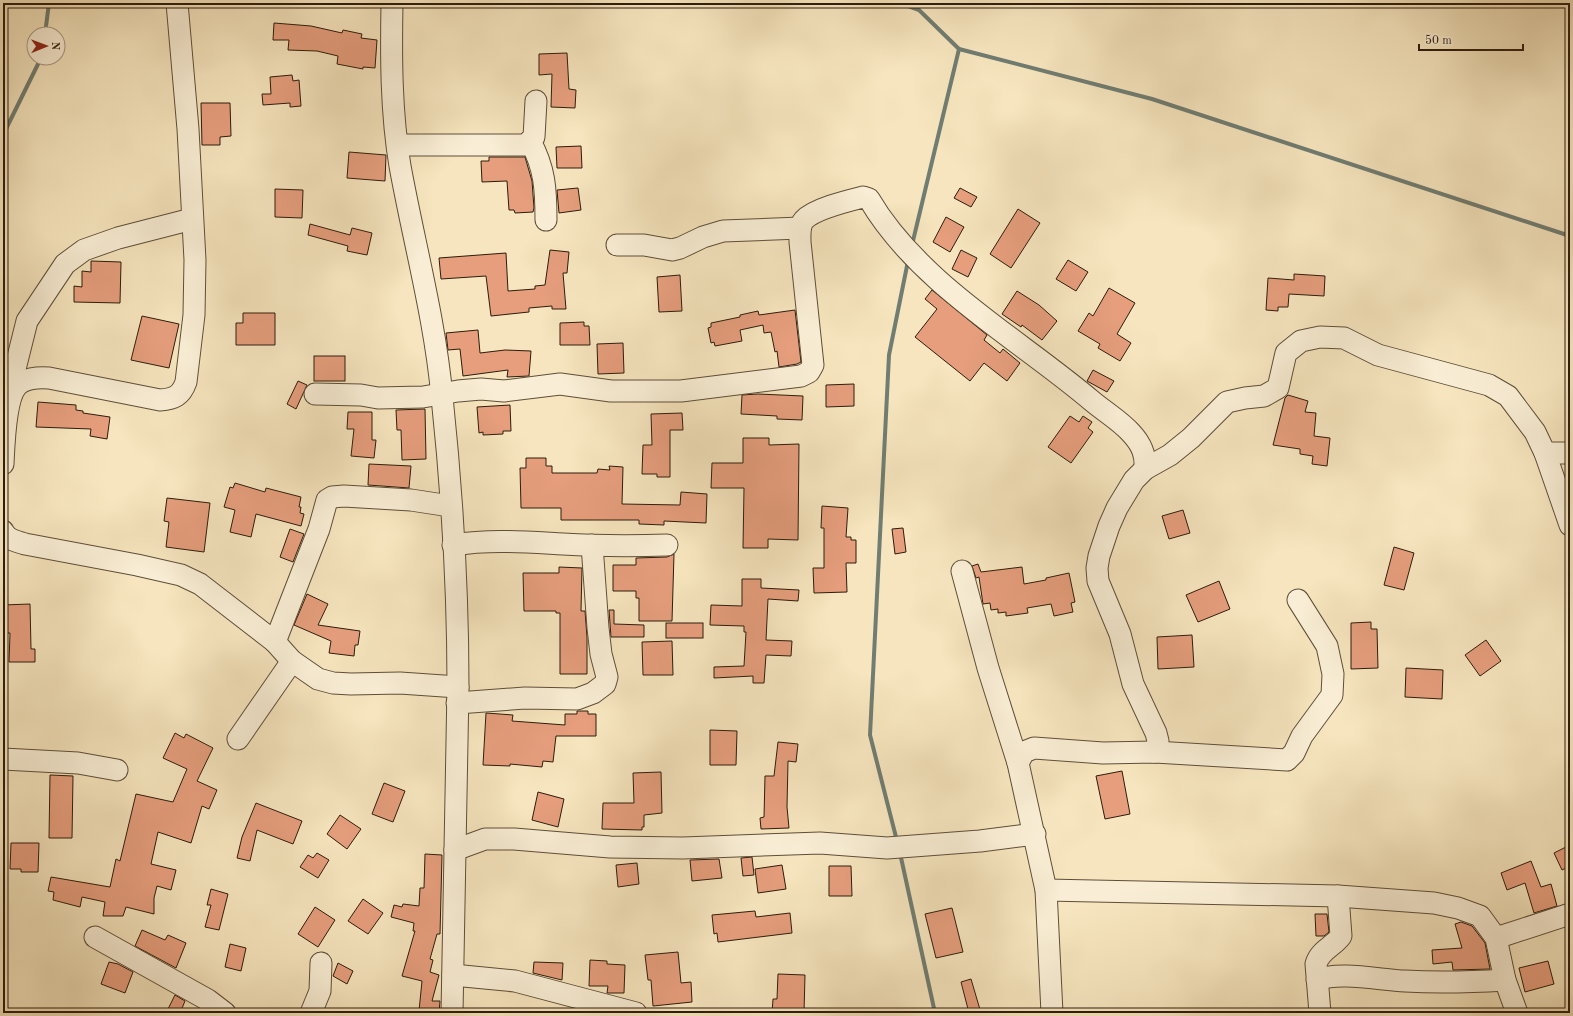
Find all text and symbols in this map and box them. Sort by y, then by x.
north arrow [26,26,66,66]
scale bar [1419,26,1523,52]
text: 50 m [1425,34,1452,47]
text: N [49,42,60,51]

